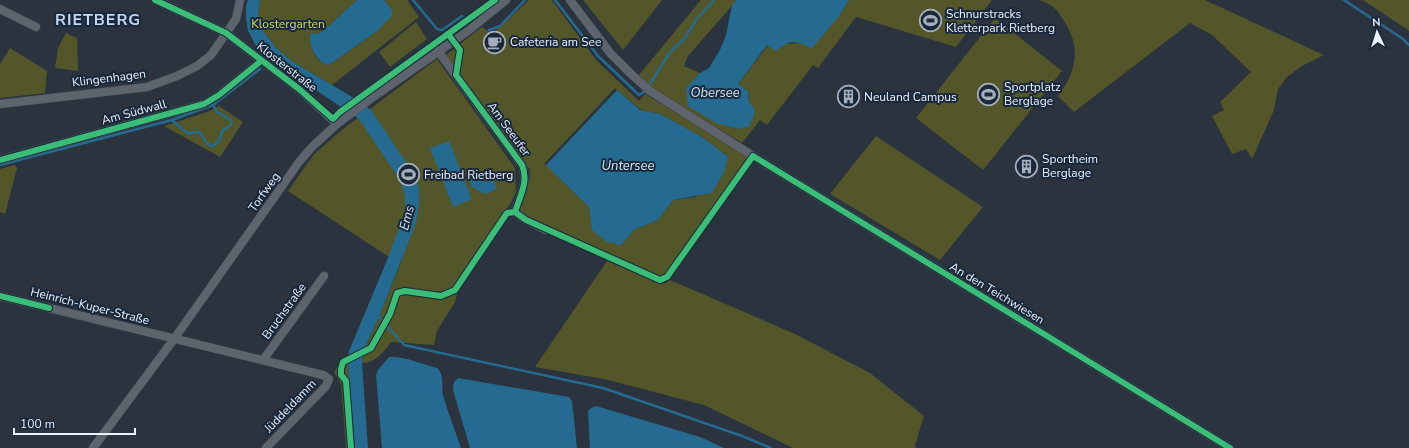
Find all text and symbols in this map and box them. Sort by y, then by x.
place label: Schnurstracks Kletterpark Rietberg [946,6,1055,36]
sports icon: Schnurstracks Kletterpark Rietberg [918,8,944,34]
district label: RIETBERG [55,9,141,31]
north arrow [1357,12,1397,52]
text: N [1372,15,1381,30]
park label: Klostergarten [251,16,325,32]
cafe icon: Cafeteria am See [481,29,507,55]
place label: Cafeteria am See [510,34,601,50]
street label: Klosterstraße [254,38,320,96]
street label: Klingenhagen [71,66,147,90]
place label: Sportplatz Berglage [1004,79,1061,109]
sports icon: Sportplatz Berglage [976,81,1002,107]
water label: Obersee [690,84,740,102]
building icon: Neuland Campus [835,84,861,110]
place label: Neuland Campus [864,89,957,105]
street label: Am Südwall [100,96,169,128]
street label: Am Seeufer [484,99,535,160]
place label: Sportheim Berglage [1042,151,1098,181]
building icon: Sportheim Berglage [1014,153,1040,179]
water label: Untersee [602,157,655,175]
sports icon: Freibad Rietberg [395,162,421,188]
place label: Freibad Rietberg [424,167,513,183]
street label: Torfweg [245,169,283,215]
water label: Ems [395,204,419,232]
street label: An den Teichwiesen [947,258,1047,328]
street label: Bruchstraße [258,280,310,342]
street label: Heinrich-Kuper-Straße [29,283,151,329]
street label: Jüddeldamm [260,376,320,437]
scale bar [14,410,135,436]
text: 100 m [20,416,55,432]

